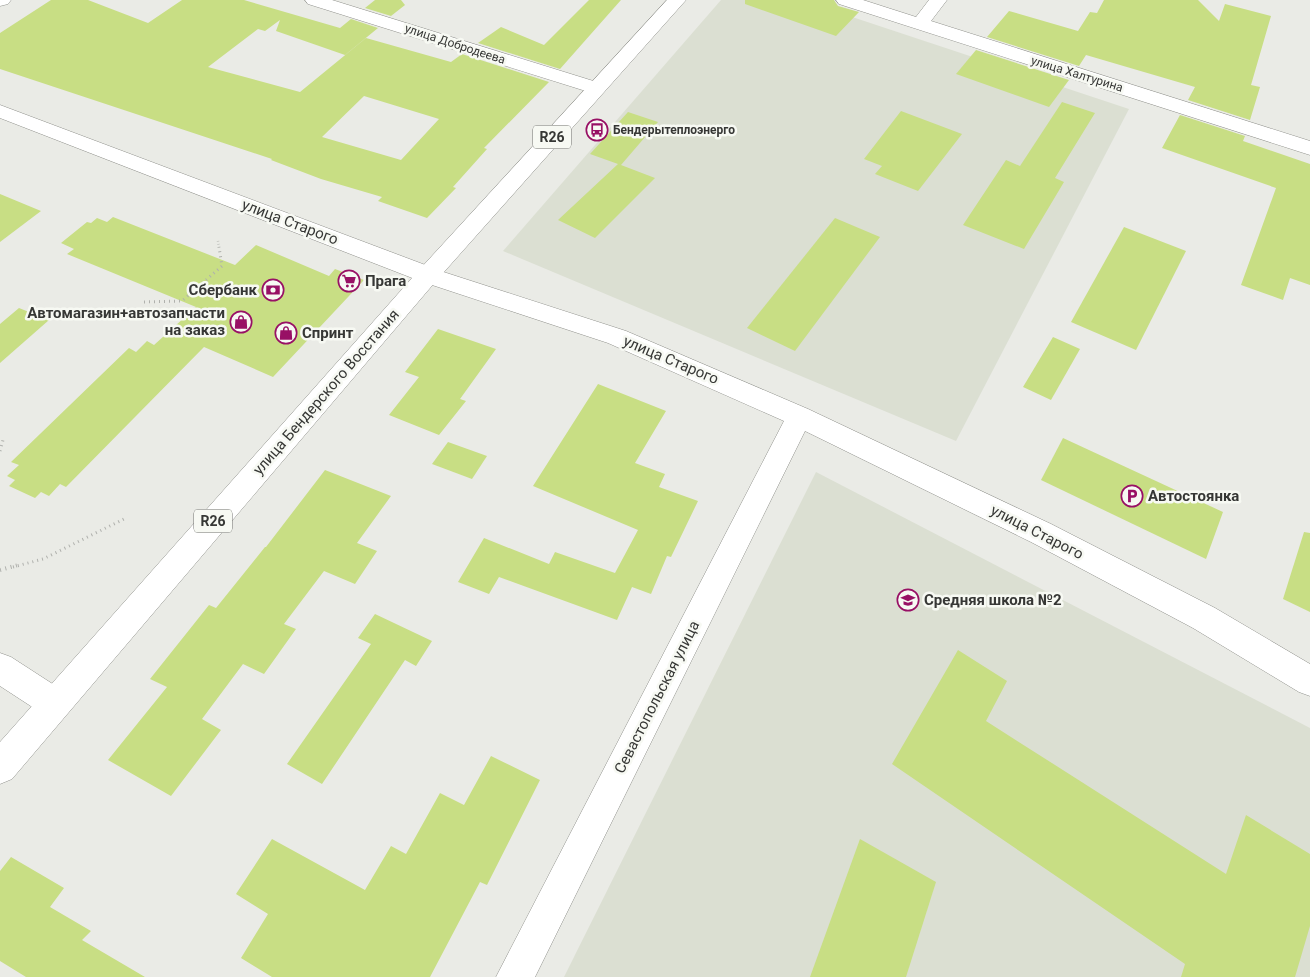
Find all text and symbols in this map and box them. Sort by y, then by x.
street label: улица Добродеева [403,21,507,67]
street label: улица Халтурина [1029,53,1125,95]
bus stop icon: Бендерытеплоэнерго [585,118,609,142]
place label: Бендерытеплоэнерго [613,123,735,137]
road number: R26 [533,125,571,148]
street label: улица Старого [239,195,341,249]
supermarket icon: Прага [337,269,361,293]
place label: Прага [365,272,406,290]
bank icon: Сбербанк [261,278,285,302]
place label: Сбербанк [189,281,258,299]
place label: Автомагазин+автозапчасти на заказ [27,304,225,339]
street label: улица Бендерского Восстания [249,306,403,478]
shop icon: Автомагазин+автозапчасти на заказ [229,310,253,334]
shop icon: Спринт [274,321,298,345]
place label: Спринт [302,324,354,342]
street label: улица Старого [621,332,721,388]
parking icon: Автостоянка [1120,484,1144,508]
place label: Автостоянка [1148,487,1239,505]
street label: улица Старого [988,501,1086,563]
road number: R26 [194,510,232,532]
school or university icon: Средняя школа №2 [896,588,920,612]
place label: Средняя школа №2 [924,591,1062,609]
street label: Севастопольская улица [611,618,703,776]

